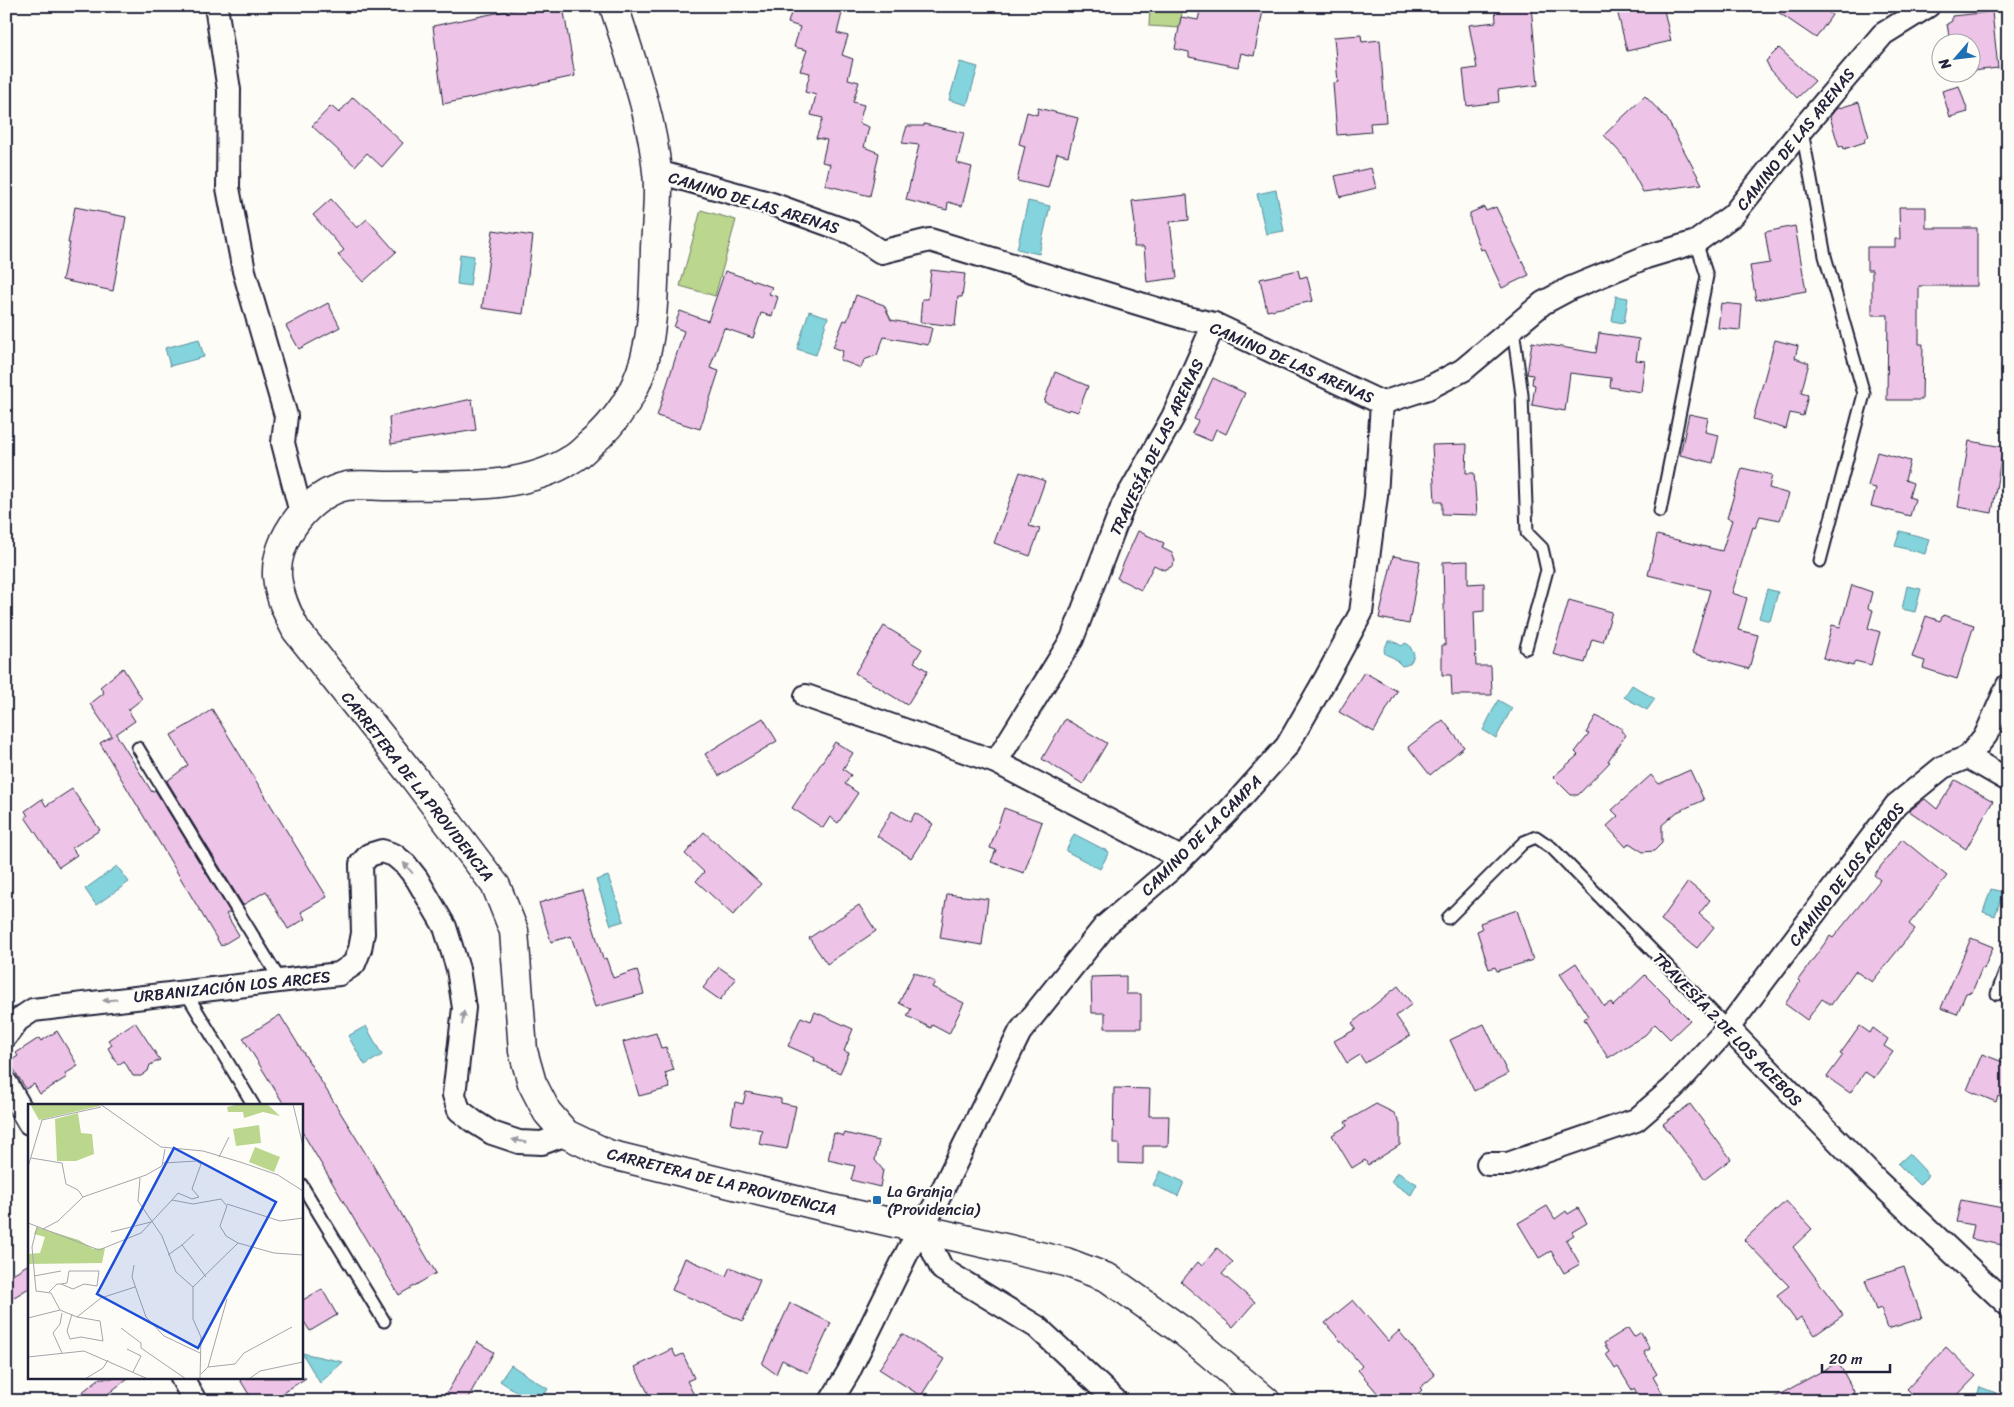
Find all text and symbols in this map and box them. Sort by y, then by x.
north arrow [1932,32,1982,82]
text: N [1932,53,1959,75]
street label: CAMINO DE LAS ARENAS [1728,61,1863,217]
street label: CAMINO DE LAS ARENAS [665,163,843,242]
street label: CAMINO DE LAS ARENAS [1205,313,1379,412]
street label: TRAVESÍA DE LAS ARENAS [1101,354,1212,541]
street label: CARRETERA DE LA PROVIDENCIA [334,685,502,888]
street label: CAMINO DE LA CAMPA [1134,768,1269,903]
street label: CAMINO DE LOS ACEBOS [1781,796,1912,953]
one-way arrow [403,862,414,875]
street label: TRAVESÍA 2 DE LOS ACEBOS [1646,945,1810,1114]
street label: URBANIZACIÓN LOS ARCES [132,962,332,1011]
one-way arrow [102,996,118,1004]
one-way arrow [459,1009,467,1025]
inset map [28,1104,302,1380]
one-way arrow [512,1137,527,1145]
street label: CARRETERA DE LA PROVIDENCIA [604,1139,840,1224]
place label: La Granja (Providencia) [887,1177,981,1224]
marker: La Granja (Providencia) [871,1194,883,1206]
scale bar [1822,1342,1889,1374]
text: 20 m [1829,1346,1863,1372]

